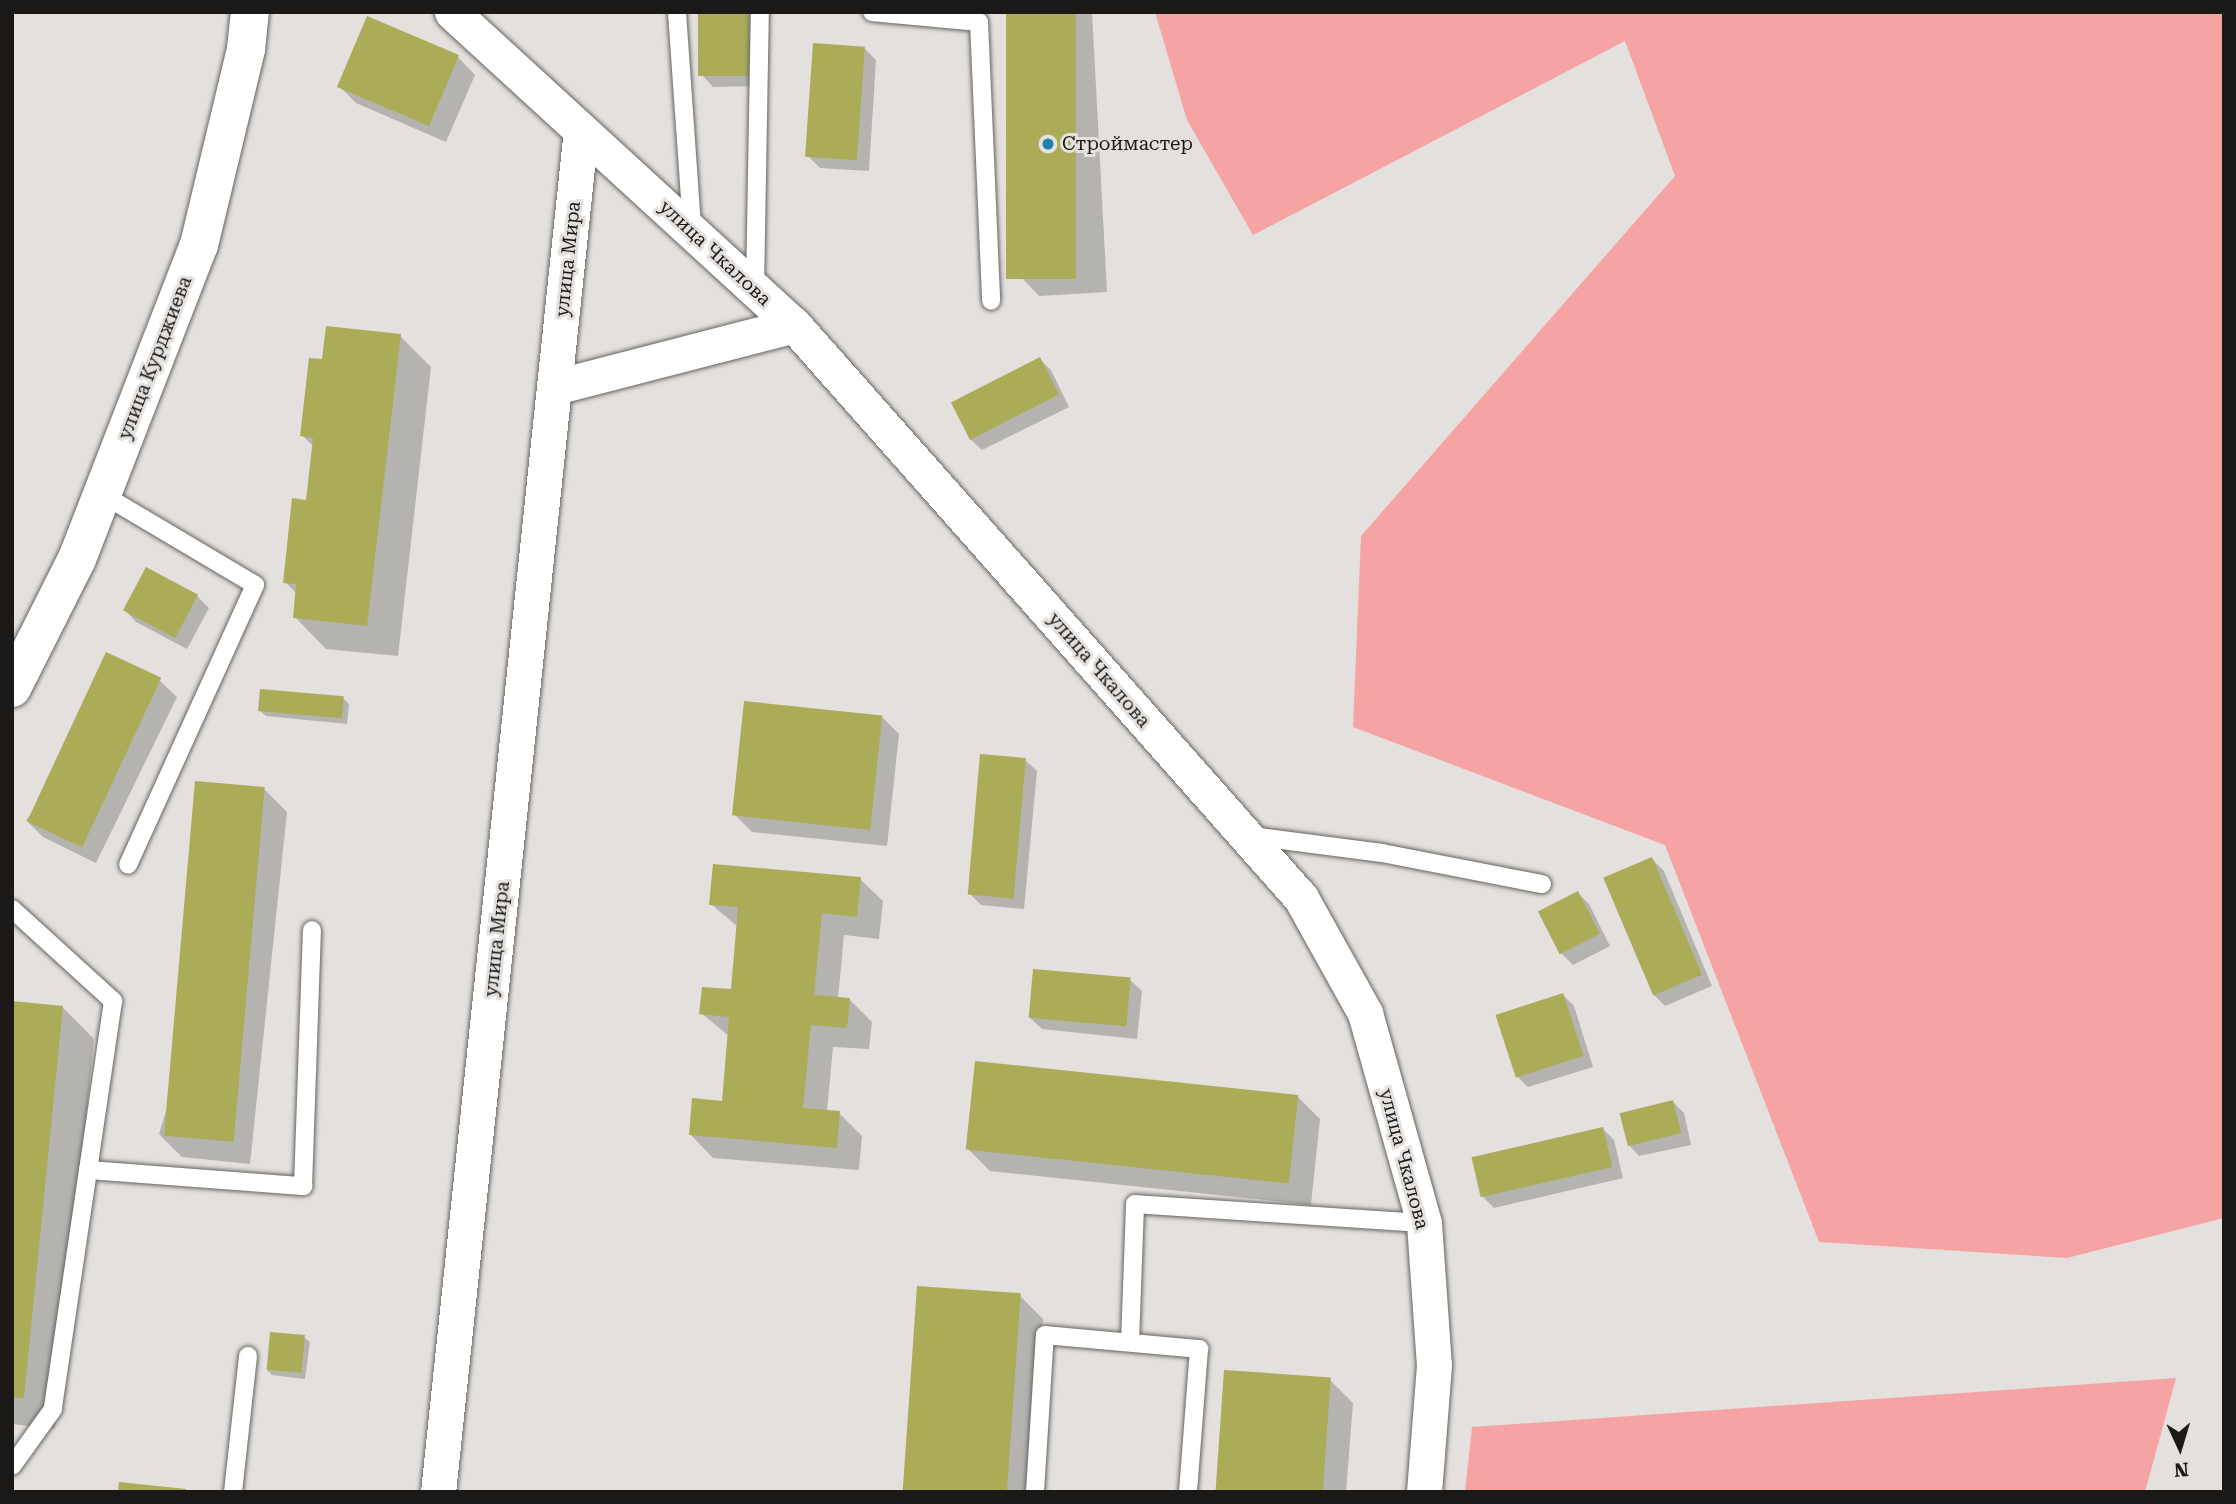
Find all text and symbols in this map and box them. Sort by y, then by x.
place label: Строймастер [1062,133,1193,155]
marker: Строймастер [1040,136,1056,152]
street label: улица Чкалова [654,195,776,311]
street label: улица Мира [551,200,585,318]
street label: улица Курджиева [113,273,197,443]
street label: улица Чкалова [1043,608,1155,732]
street label: улица Мира [480,880,514,998]
street label: улица Чкалова [1374,1086,1434,1232]
north arrow [2145,1413,2215,1483]
text: N [2173,1457,2190,1481]

